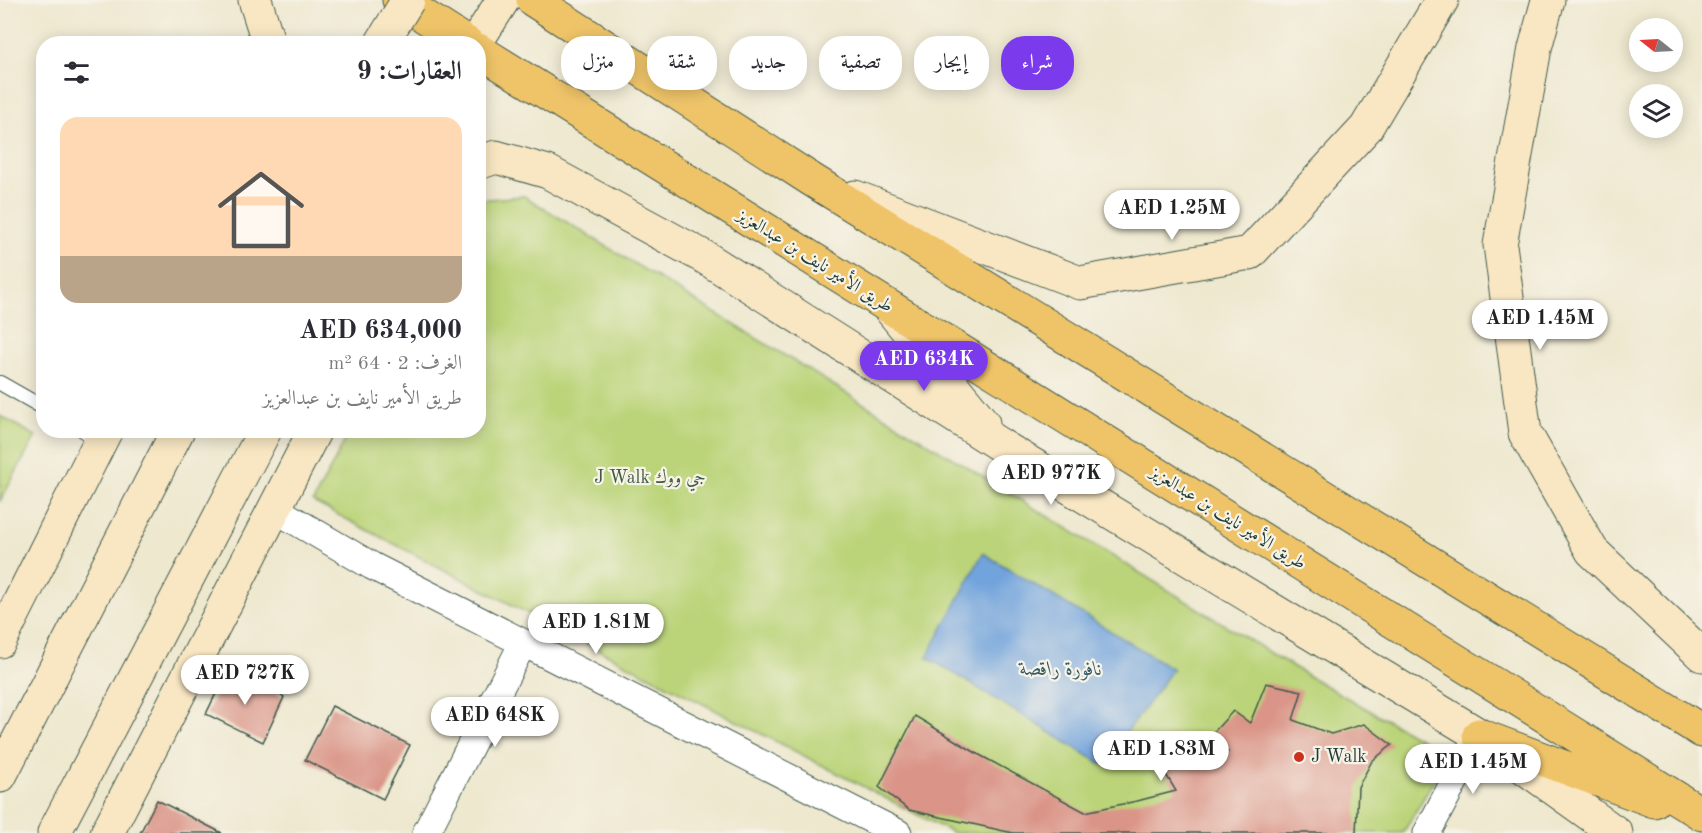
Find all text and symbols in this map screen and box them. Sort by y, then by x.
north arrow [1629,18,1683,72]
map controls [1629,18,1683,138]
chip: منزل [561,36,635,90]
chip: شقة [647,36,717,90]
chip: جديد [729,36,807,90]
chip: تصفية [819,36,902,90]
chip: إيجار [914,36,989,90]
chip: شراء [1001,36,1074,90]
icon: filters [60,56,93,89]
text: العقارات: 9 [357,59,462,85]
button: layers [1629,84,1683,138]
icon: home [207,156,315,264]
pin: AED 1.25M [1103,190,1241,241]
text: AED 1.25M [1118,199,1226,219]
street label: طريق الأمير نايف بن عبدالعزيز [731,201,898,318]
pin: AED 1.45M [1471,300,1609,351]
text: AED 1.45M [1486,309,1594,329]
text: AED 634,000 [299,318,462,344]
pin: AED 634K [862,341,986,392]
text: AED 634K [874,350,974,370]
text: الغرف: 2 · 64 m² [328,354,462,374]
text: طريق الأمير نايف بن عبدالعزيز [263,389,462,409]
pin: AED 977K [989,455,1113,506]
street label: طريق الأمير نايف بن عبدالعزيز [1144,458,1311,575]
text: AED 977K [1001,464,1101,484]
park label: J Walk جي ووك [594,468,706,492]
pin: AED 1.81M [527,604,665,655]
text: AED 1.81M [542,613,650,633]
pin: AED 727K [183,655,307,706]
water label: نافورة راقصة [1018,660,1102,681]
text: AED 727K [195,664,295,684]
pin: AED 648K [433,697,557,748]
text: AED 648K [445,706,545,726]
pin: AED 1.83M [1092,731,1230,782]
text: AED 1.83M [1107,740,1215,760]
pin: AED 1.45M [1404,744,1542,795]
place label: J Walk [1311,748,1367,766]
marker: J Walk [1292,750,1306,764]
text: AED 1.45M [1419,753,1527,773]

